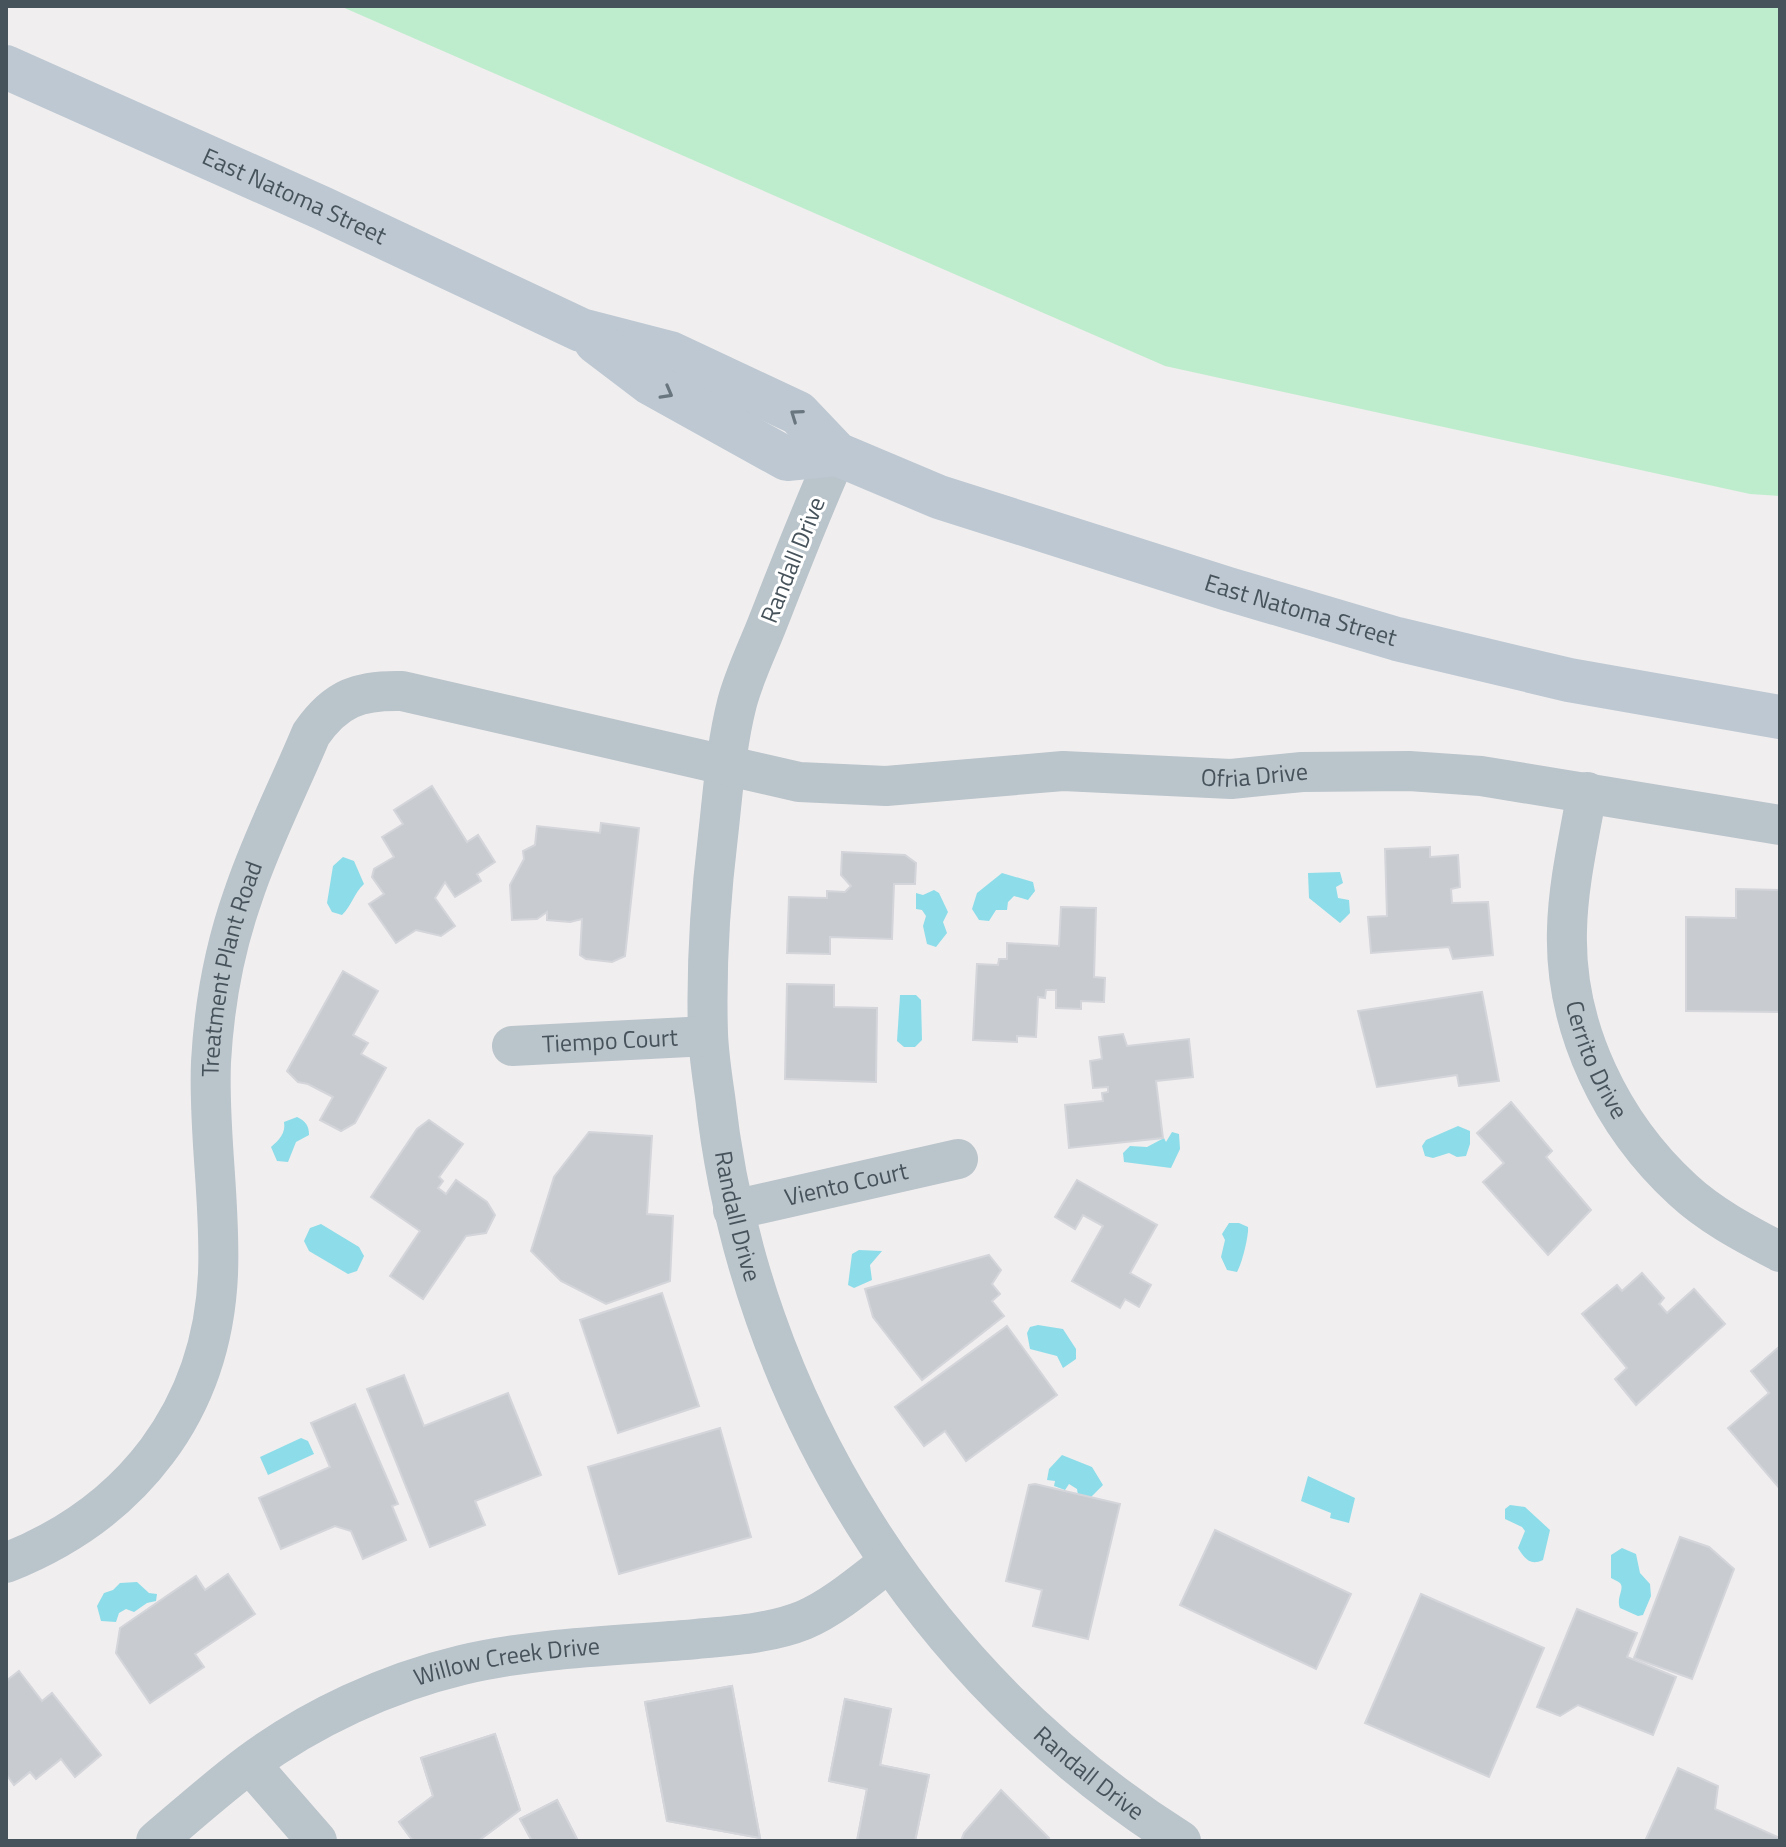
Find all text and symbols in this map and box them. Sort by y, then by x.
street label: East Natoma Street [197,138,393,253]
one-way arrow [658,383,673,398]
one-way arrow [790,410,804,425]
street label: Randall Drive [750,491,834,628]
street label: East Natoma Street [1200,564,1402,655]
street label: Ofria Drive [1200,753,1309,796]
street label: Treatment Plant Road [192,855,271,1077]
street label: Cerrito Drive [1557,997,1638,1126]
street label: Tiempo Court [541,1019,679,1061]
street label: Randall Drive [706,1148,771,1286]
street label: Viento Court [781,1152,912,1215]
street label: Willow Creek Drive [409,1627,601,1695]
street label: Randall Drive [1026,1717,1152,1828]

